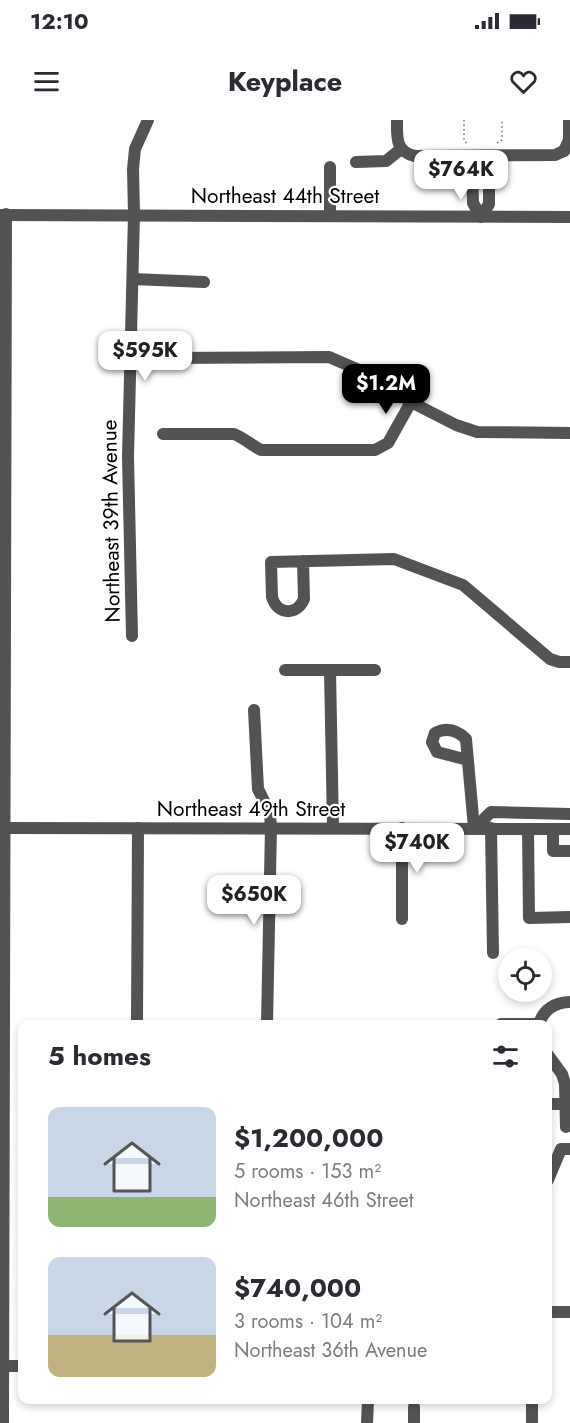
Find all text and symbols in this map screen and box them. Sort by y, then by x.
text: 12:10 [30,5,88,37]
text: Keyplace [228,62,342,101]
icon: menu [30,65,63,98]
icon: heart [507,65,540,98]
pin: $764K [419,150,503,201]
text: $764K [428,155,494,184]
street label: Northeast 44th Street [191,181,379,211]
pin: $595K [103,331,187,382]
text: $595K [112,336,178,365]
pin: $1.2M [344,364,428,415]
text: $1.2M [356,369,416,398]
street label: Northeast 39th Avenue [94,419,128,623]
street label: Northeast 49th Street [157,794,345,824]
pin: $740K [375,823,459,874]
text: $740K [384,828,450,857]
pin: $650K [212,875,296,926]
text: $650K [221,880,287,909]
map controls [498,948,552,1002]
button: locate [498,948,552,1002]
text: 5 homes [48,1037,151,1075]
icon: filters [489,1040,522,1073]
text: $1,200,000 [234,1119,383,1157]
icon: home [96,1131,168,1203]
text: 5 rooms · 153 m² [234,1157,381,1186]
text: Northeast 46th Street [234,1186,414,1215]
text: $740,000 [234,1269,361,1307]
icon: home [96,1281,168,1353]
text: 3 rooms · 104 m² [234,1307,382,1336]
text: Northeast 36th Avenue [234,1336,427,1365]

